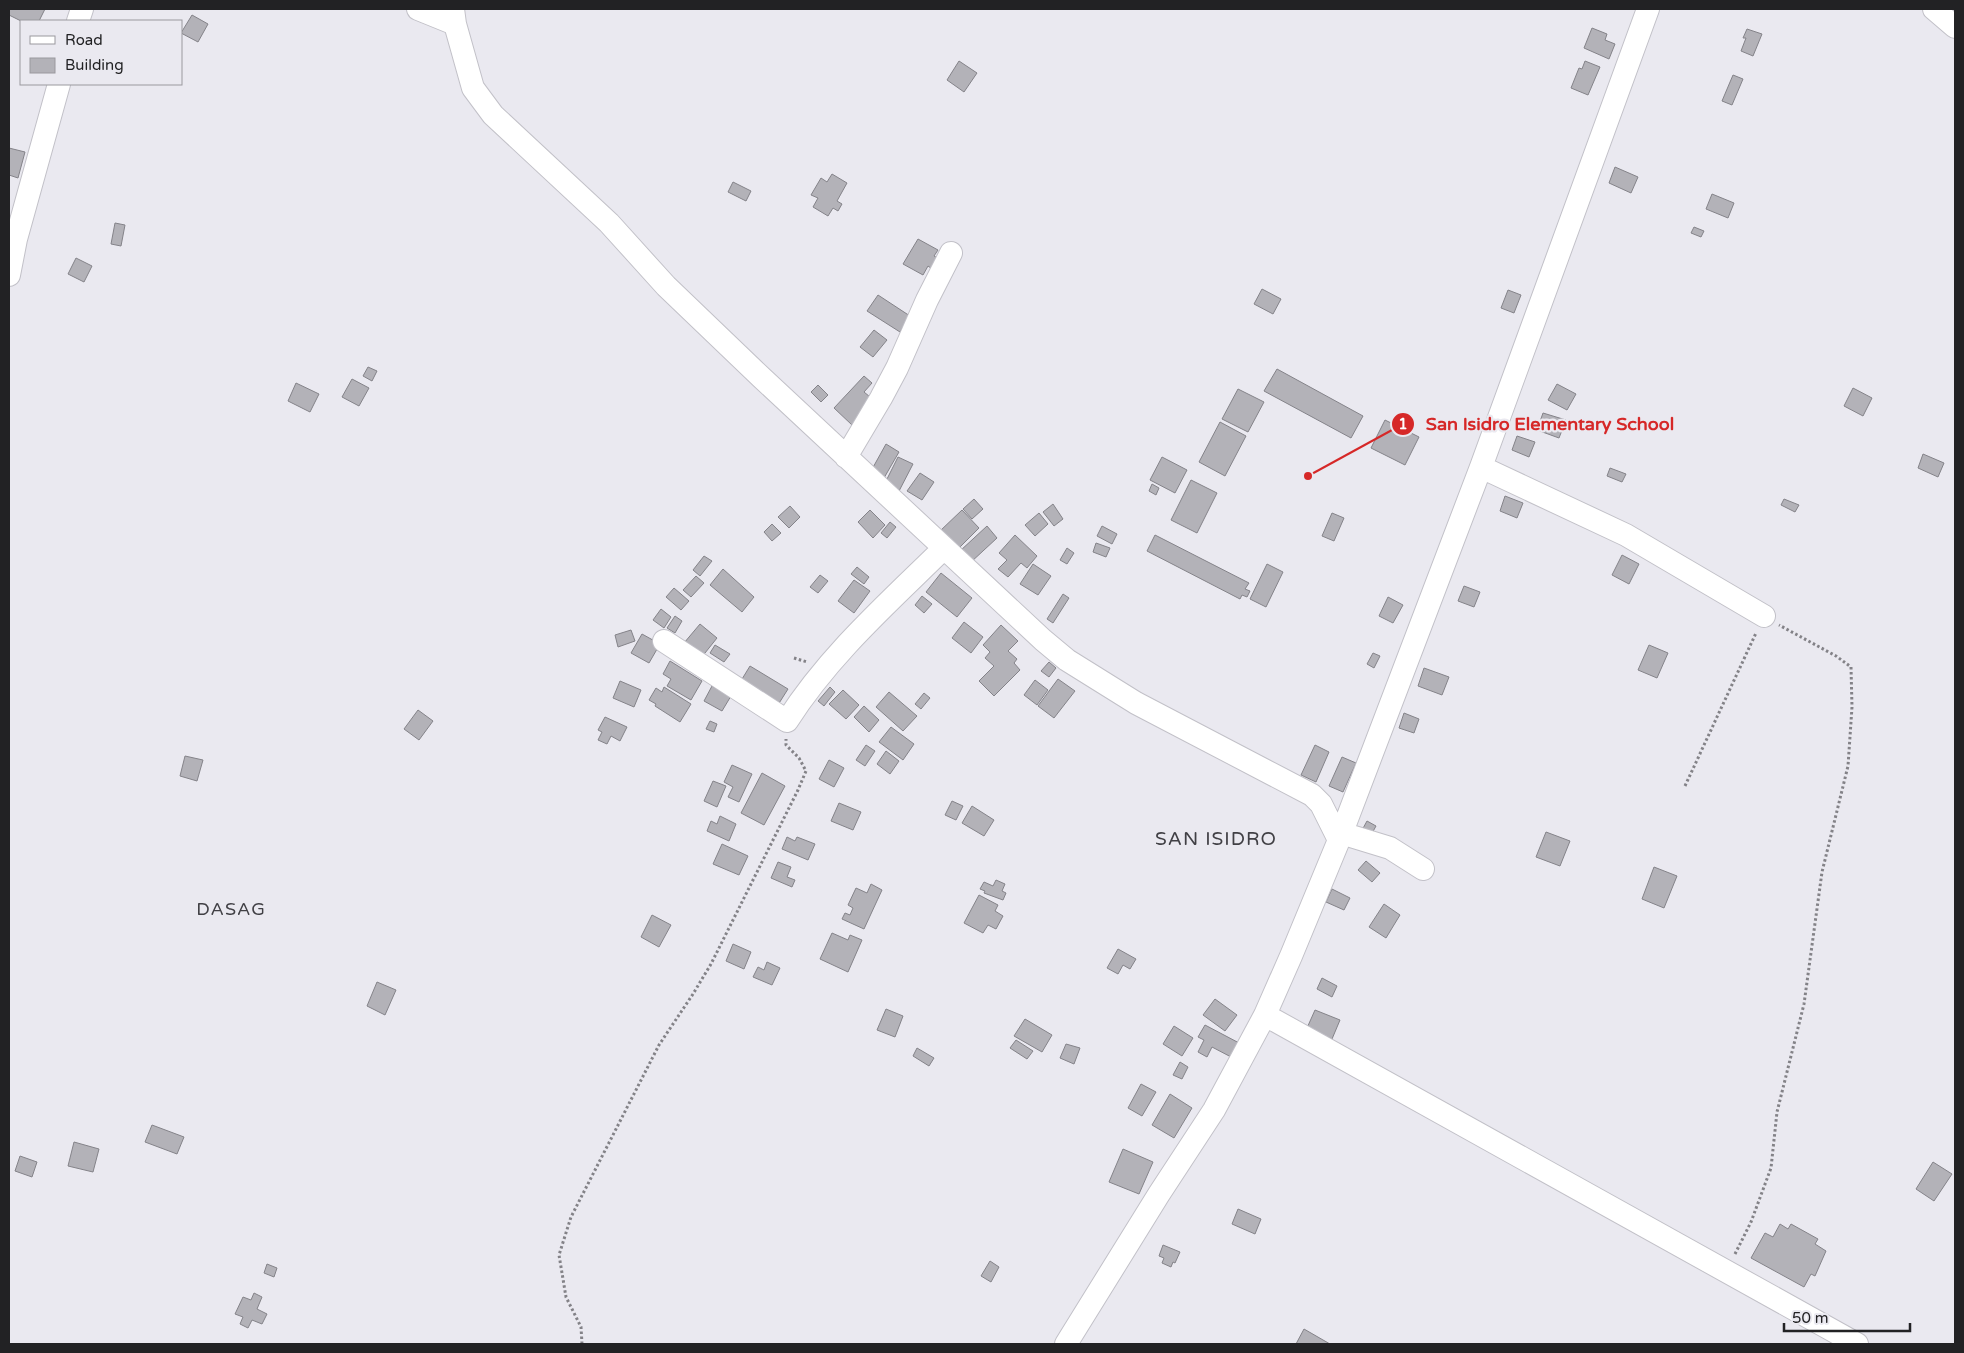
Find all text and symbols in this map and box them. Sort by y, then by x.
legend [20,20,182,85]
text: Road [65,31,103,49]
text: Building [65,56,124,74]
callout: San Isidro Elementary School [1391,407,1684,440]
text: San Isidro Elementary School [1426,413,1674,435]
text: 1 [1398,415,1408,433]
district label: SAN ISIDRO [1155,828,1277,850]
district label: DASAG [196,898,266,920]
scale bar [1784,1300,1910,1332]
text: 50 m [1792,1309,1829,1327]

